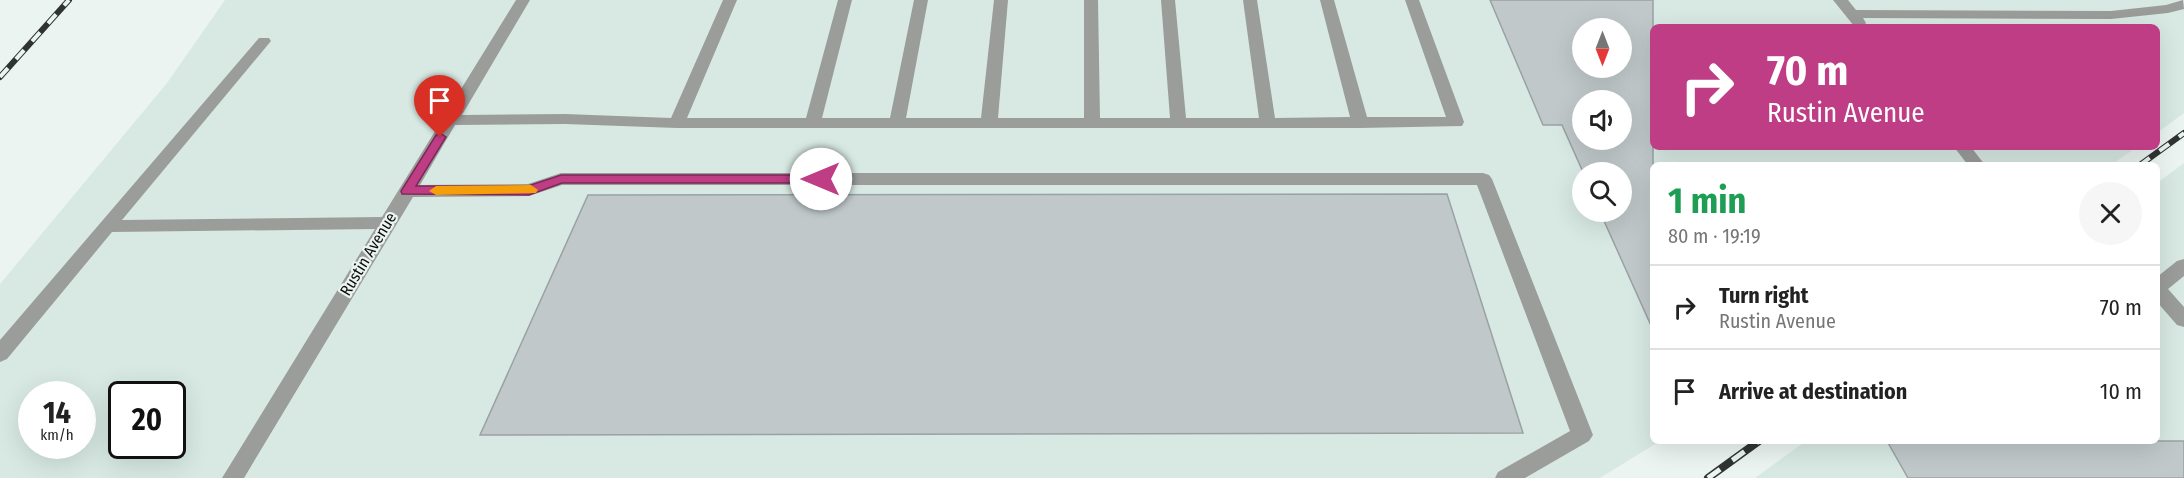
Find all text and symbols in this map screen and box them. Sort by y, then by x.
north arrow [1572,18,1632,78]
map controls [1572,18,1632,222]
text: 70 m [1767,46,1848,96]
icon: right [1668,48,1746,126]
pin [414,75,465,137]
icon: arrive [423,84,456,117]
button: sound [1572,90,1632,150]
text: Rustin Avenue [1767,97,1925,129]
position arrow [789,147,853,211]
button: search [1572,162,1632,222]
text: 1 min [1668,179,1746,223]
button: close [2079,182,2142,245]
street label: Rustin Avenue [336,209,400,299]
text: 80 m · 19:19 [1668,224,1761,248]
text: Turn right [1719,282,1808,309]
icon: right [1668,291,1701,324]
text: 70 m [2100,294,2142,321]
text: Rustin Avenue [1719,309,1836,333]
icon: arrive [1668,375,1701,408]
text: Arrive at destination [1719,378,1907,405]
text: 10 m [2100,378,2142,405]
speed limit sign: 20 [108,381,186,459]
text: 14 [43,395,71,431]
text: km/h [40,426,74,444]

